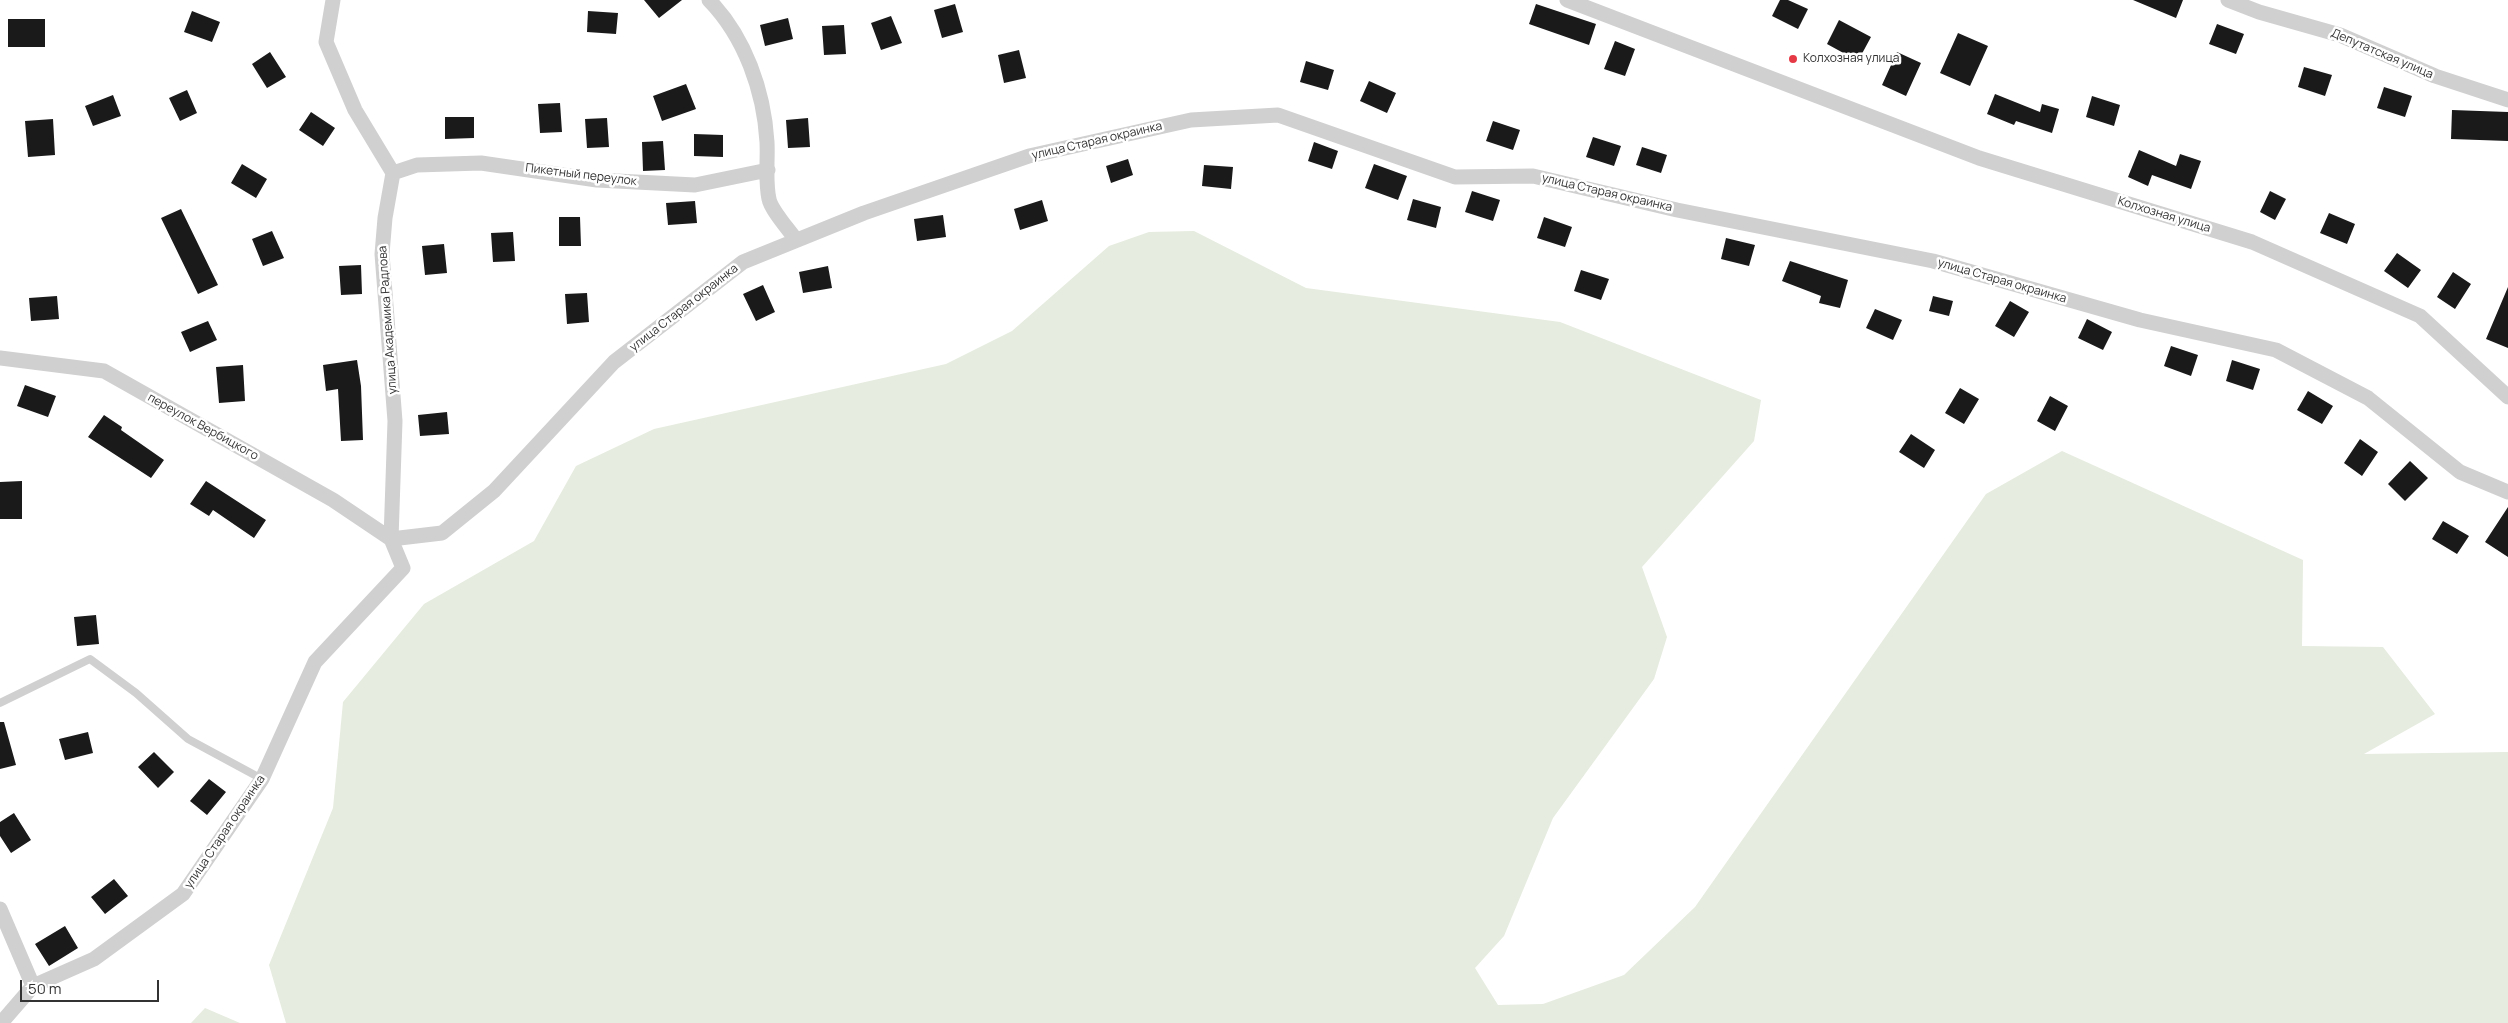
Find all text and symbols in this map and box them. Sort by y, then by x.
street label: Депутатская улица [2329,26,2435,82]
place label: Колхозная улица [1803,52,1899,66]
marker: Колхозная улица [1787,53,1799,65]
street label: улица Старая окраинка [1030,119,1164,163]
street label: Пикетный переулок [524,161,638,189]
street label: улица Старая окраинка [1540,171,1674,215]
street label: Колхозная улица [2116,194,2212,236]
street label: улица Академика Радлова [376,245,400,395]
street label: улица Старая окраинка [1936,256,2068,306]
street label: улица Старая окраинка [627,261,741,355]
street label: переулок Вербицкого [145,391,261,463]
street label: улица Старая окраинка [182,773,268,891]
scale bar [22,970,161,1002]
text: 50 m [28,978,62,999]

